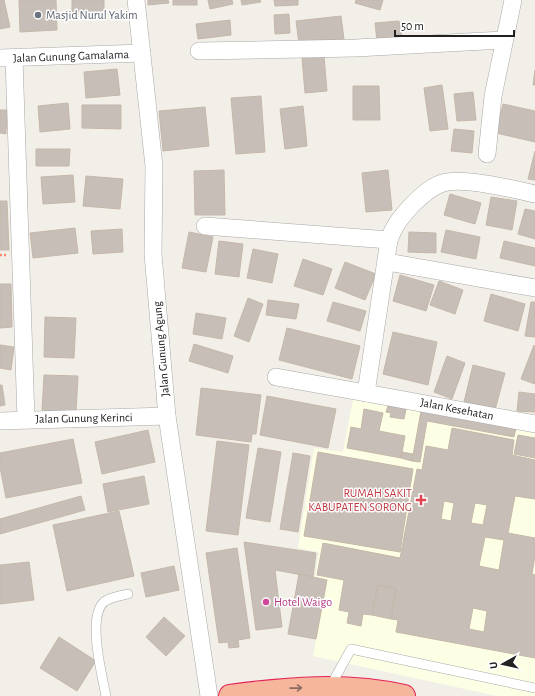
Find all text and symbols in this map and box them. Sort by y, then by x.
place label: Masjid Nurul Yakim [46,9,138,22]
marker: Masjid Nurul Yakim [33,10,43,20]
scale bar [395,12,514,38]
text: 50 m [401,20,424,32]
street label: Jalan Gunung Gamalama [13,48,130,64]
street label: Jalan Gunung Agung [151,301,171,397]
street label: Jalan Kesehatan [419,396,495,422]
street label: Jalan Gunung Kerinci [35,411,133,425]
place label: RUMAH SAKIT KABUPATEN SORONG [308,487,412,513]
marker: RUMAH SAKIT KABUPATEN SORONG [415,494,427,506]
place label: Hotel Waigo [274,596,332,608]
marker: Hotel Waigo [261,597,271,607]
north arrow [483,644,523,684]
text: U [488,661,500,670]
one-way arrow [289,685,302,692]

